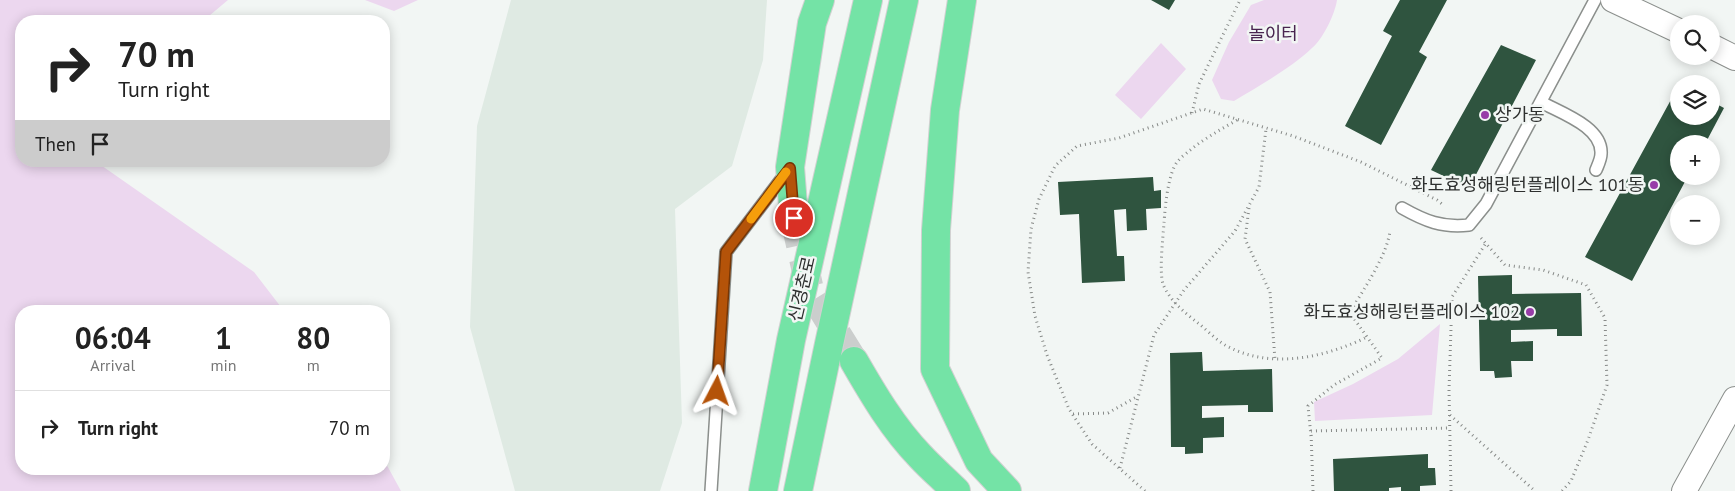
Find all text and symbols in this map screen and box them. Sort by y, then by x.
map controls [1670,15,1720,245]
button: search [1670,15,1720,65]
park label: 놀이터 [1248,22,1298,45]
text: 70 m [118,31,195,77]
icon: right [35,35,100,100]
text: Turn right [118,75,210,103]
button: layers [1670,75,1720,125]
place label: 상가동 [1495,103,1545,126]
marker: 상가동 [1479,109,1491,121]
icon: arrive [86,130,114,158]
text: Then [35,132,76,156]
button: + [1670,135,1720,185]
place label: 화도효성해링턴플레이스 101동 [1411,173,1644,196]
marker: 화도효성해링턴플레이스 101동 [1648,179,1660,191]
button: − [1670,195,1720,245]
pin [773,197,815,239]
icon: arrive [780,204,808,232]
street label: 신경춘로 [783,254,820,324]
place label: 화도효성해링턴플레이스 102 [1304,300,1520,323]
marker: 화도효성해링턴플레이스 102 [1524,306,1536,318]
text: 06:04 [75,318,151,357]
text: 1 [215,318,232,357]
text: 80 [296,318,330,357]
text: Arrival [90,355,135,375]
text: min [211,355,237,375]
text: m [307,355,320,375]
position arrow [690,364,742,416]
icon: right [35,414,63,442]
text: Turn right [78,416,158,440]
text: 70 m [329,416,370,440]

